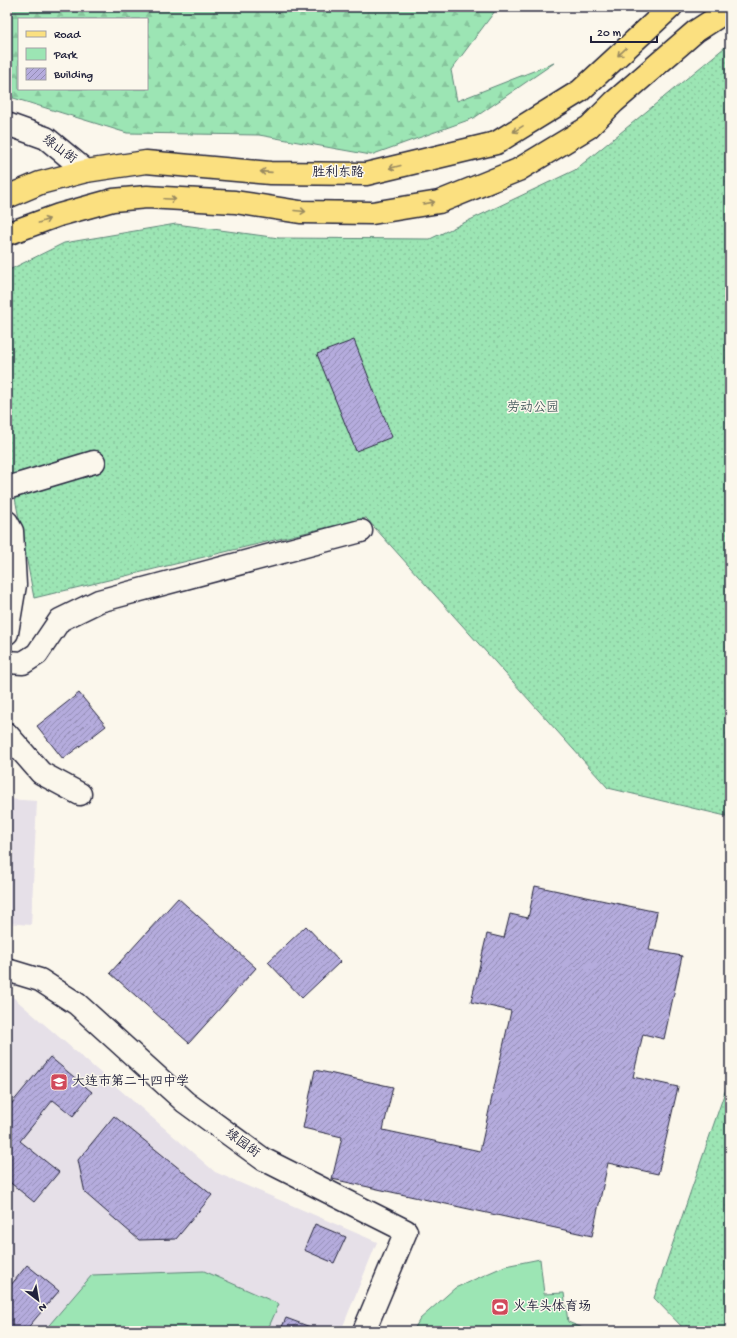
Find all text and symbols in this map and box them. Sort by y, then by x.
legend [18,18,148,90]
scale bar [591,18,657,44]
text: 20 m [597,27,622,41]
text: Road [54,29,81,43]
one-way arrow [617,48,627,57]
text: Park [53,49,79,63]
text: Building [53,69,93,83]
one-way arrow [512,126,524,134]
street label: 绿山街 [39,132,80,168]
one-way arrow [388,164,401,172]
street label: 胜利东路 [312,165,364,181]
one-way arrow [260,169,273,176]
one-way arrow [163,195,176,202]
one-way arrow [422,199,435,207]
one-way arrow [293,208,306,215]
one-way arrow [37,217,50,224]
park label: 劳动公园 [507,400,559,416]
school or university icon: 大连市第二十四中学 [49,1072,69,1092]
place label: 大连市第二十四中学 [72,1073,189,1090]
street label: 绿园街 [222,1126,263,1162]
north arrow [18,1280,58,1320]
sports icon: 火车头体育场 [490,1297,510,1317]
place label: 火车头体育场 [513,1299,591,1315]
text: N [36,1300,48,1314]

